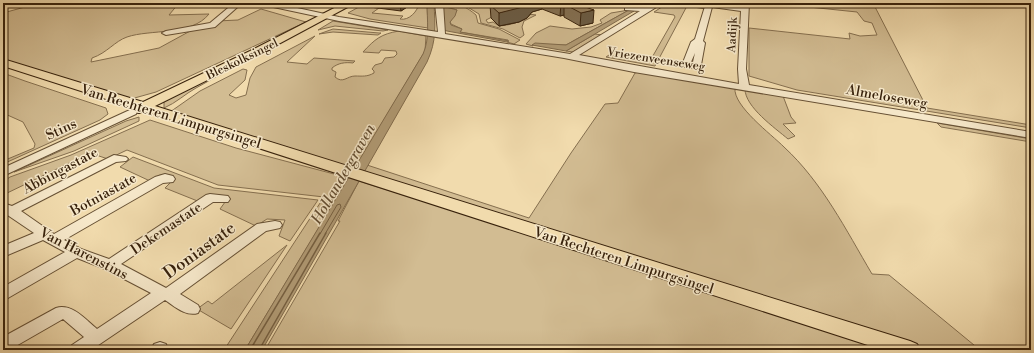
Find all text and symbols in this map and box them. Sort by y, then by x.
street label: Aadijk [724,16,741,54]
street label: Bleskolksingel [203,35,281,84]
street label: Vriezenveenseweg [605,44,707,75]
street label: Van Rechteren Limpurgsingel [77,81,263,153]
street label: Almeloseweg [844,81,930,113]
street label: Stins [43,115,80,145]
water label: Hollandergraven [307,120,380,229]
street label: Abbingastate [19,143,101,199]
street label: Botniastate [66,169,140,221]
street label: Dekemastate [128,198,206,259]
street label: Doniastate [159,217,240,284]
street label: Van Harenstins [35,223,131,284]
street label: Van Rechteren Limpurgsingel [531,223,716,299]

